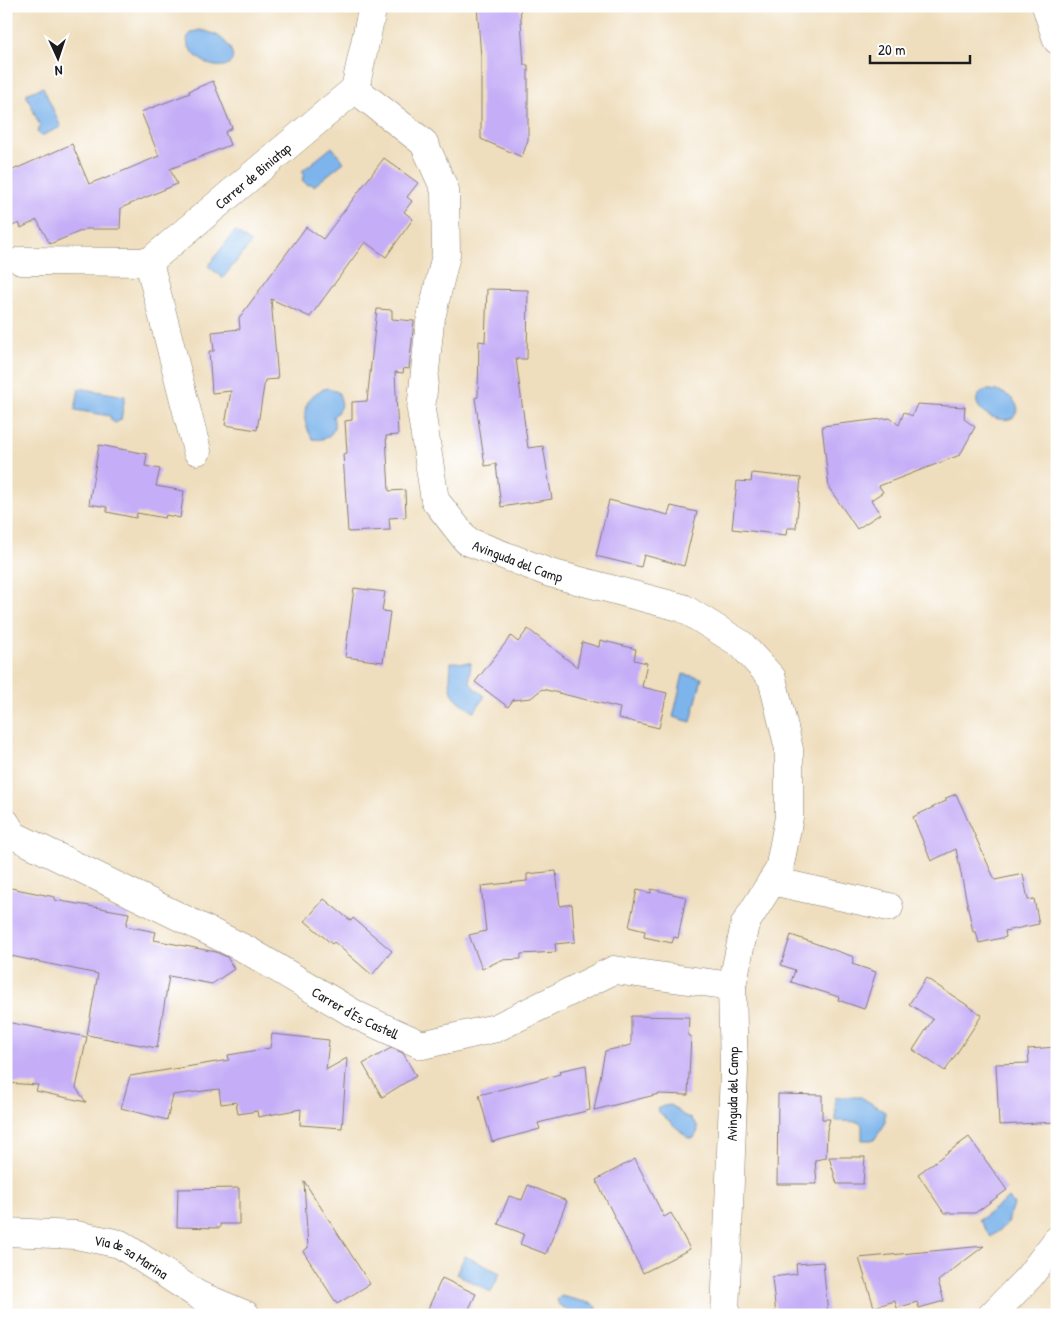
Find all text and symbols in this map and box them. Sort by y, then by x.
north arrow [32,32,82,82]
scale bar [870,32,970,64]
text: 20 m [878,39,905,60]
text: N [54,62,63,81]
street label: Carrer de Biniatap [210,138,295,213]
street label: Avinguda del Camp [470,535,565,586]
street label: Carrer d'Es Castell [309,981,403,1043]
street label: Avinguda del Camp [722,1047,743,1141]
street label: Via de sa Marina [92,1229,173,1283]

